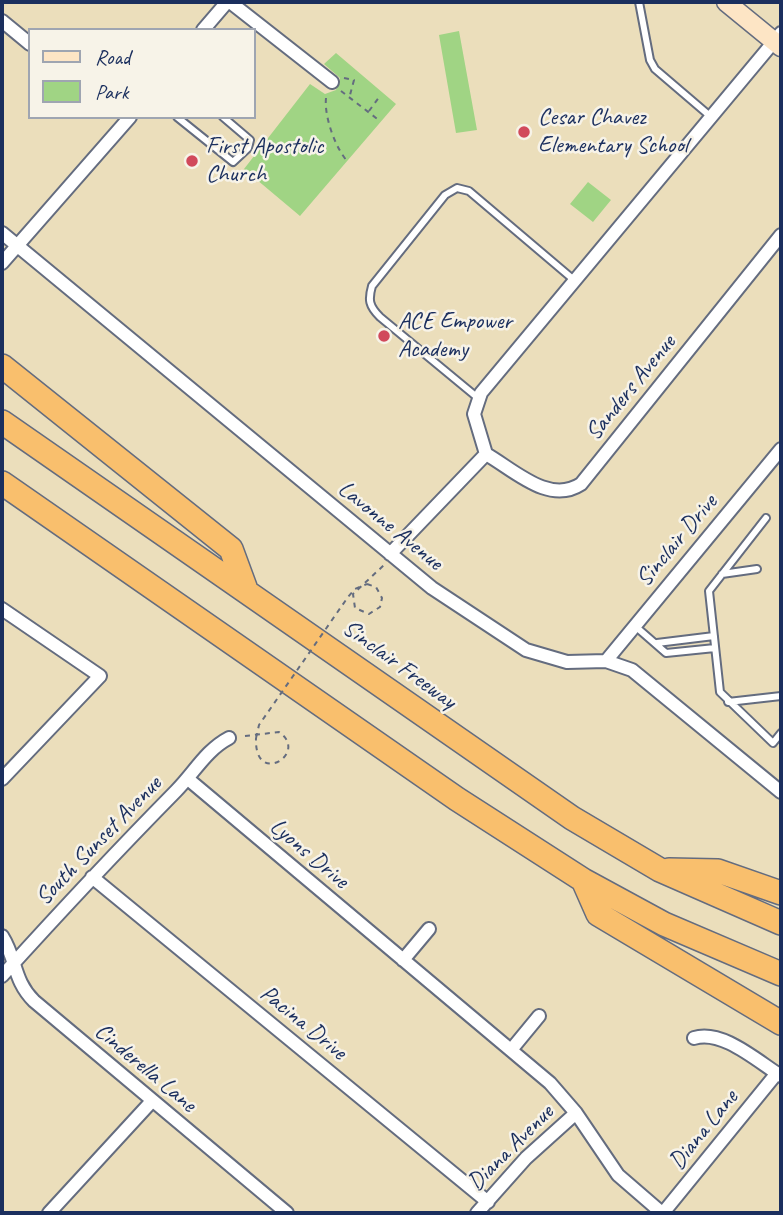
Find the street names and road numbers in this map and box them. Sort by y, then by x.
street label: Sanders Avenue [580,329,682,447]
street label: Lavonne Avenue [332,475,448,577]
street label: Sinclair Drive [630,489,724,593]
street label: Sinclair Freeway [336,614,462,716]
street label: South Sunset Avenue [30,770,168,912]
street label: Lyons Drive [264,813,354,895]
street label: Pacina Drive [254,979,352,1067]
street label: Cinderella Lane [88,1017,202,1119]
street label: Diana Lane [663,1084,745,1176]
street label: Diana Avenue [462,1099,560,1197]

